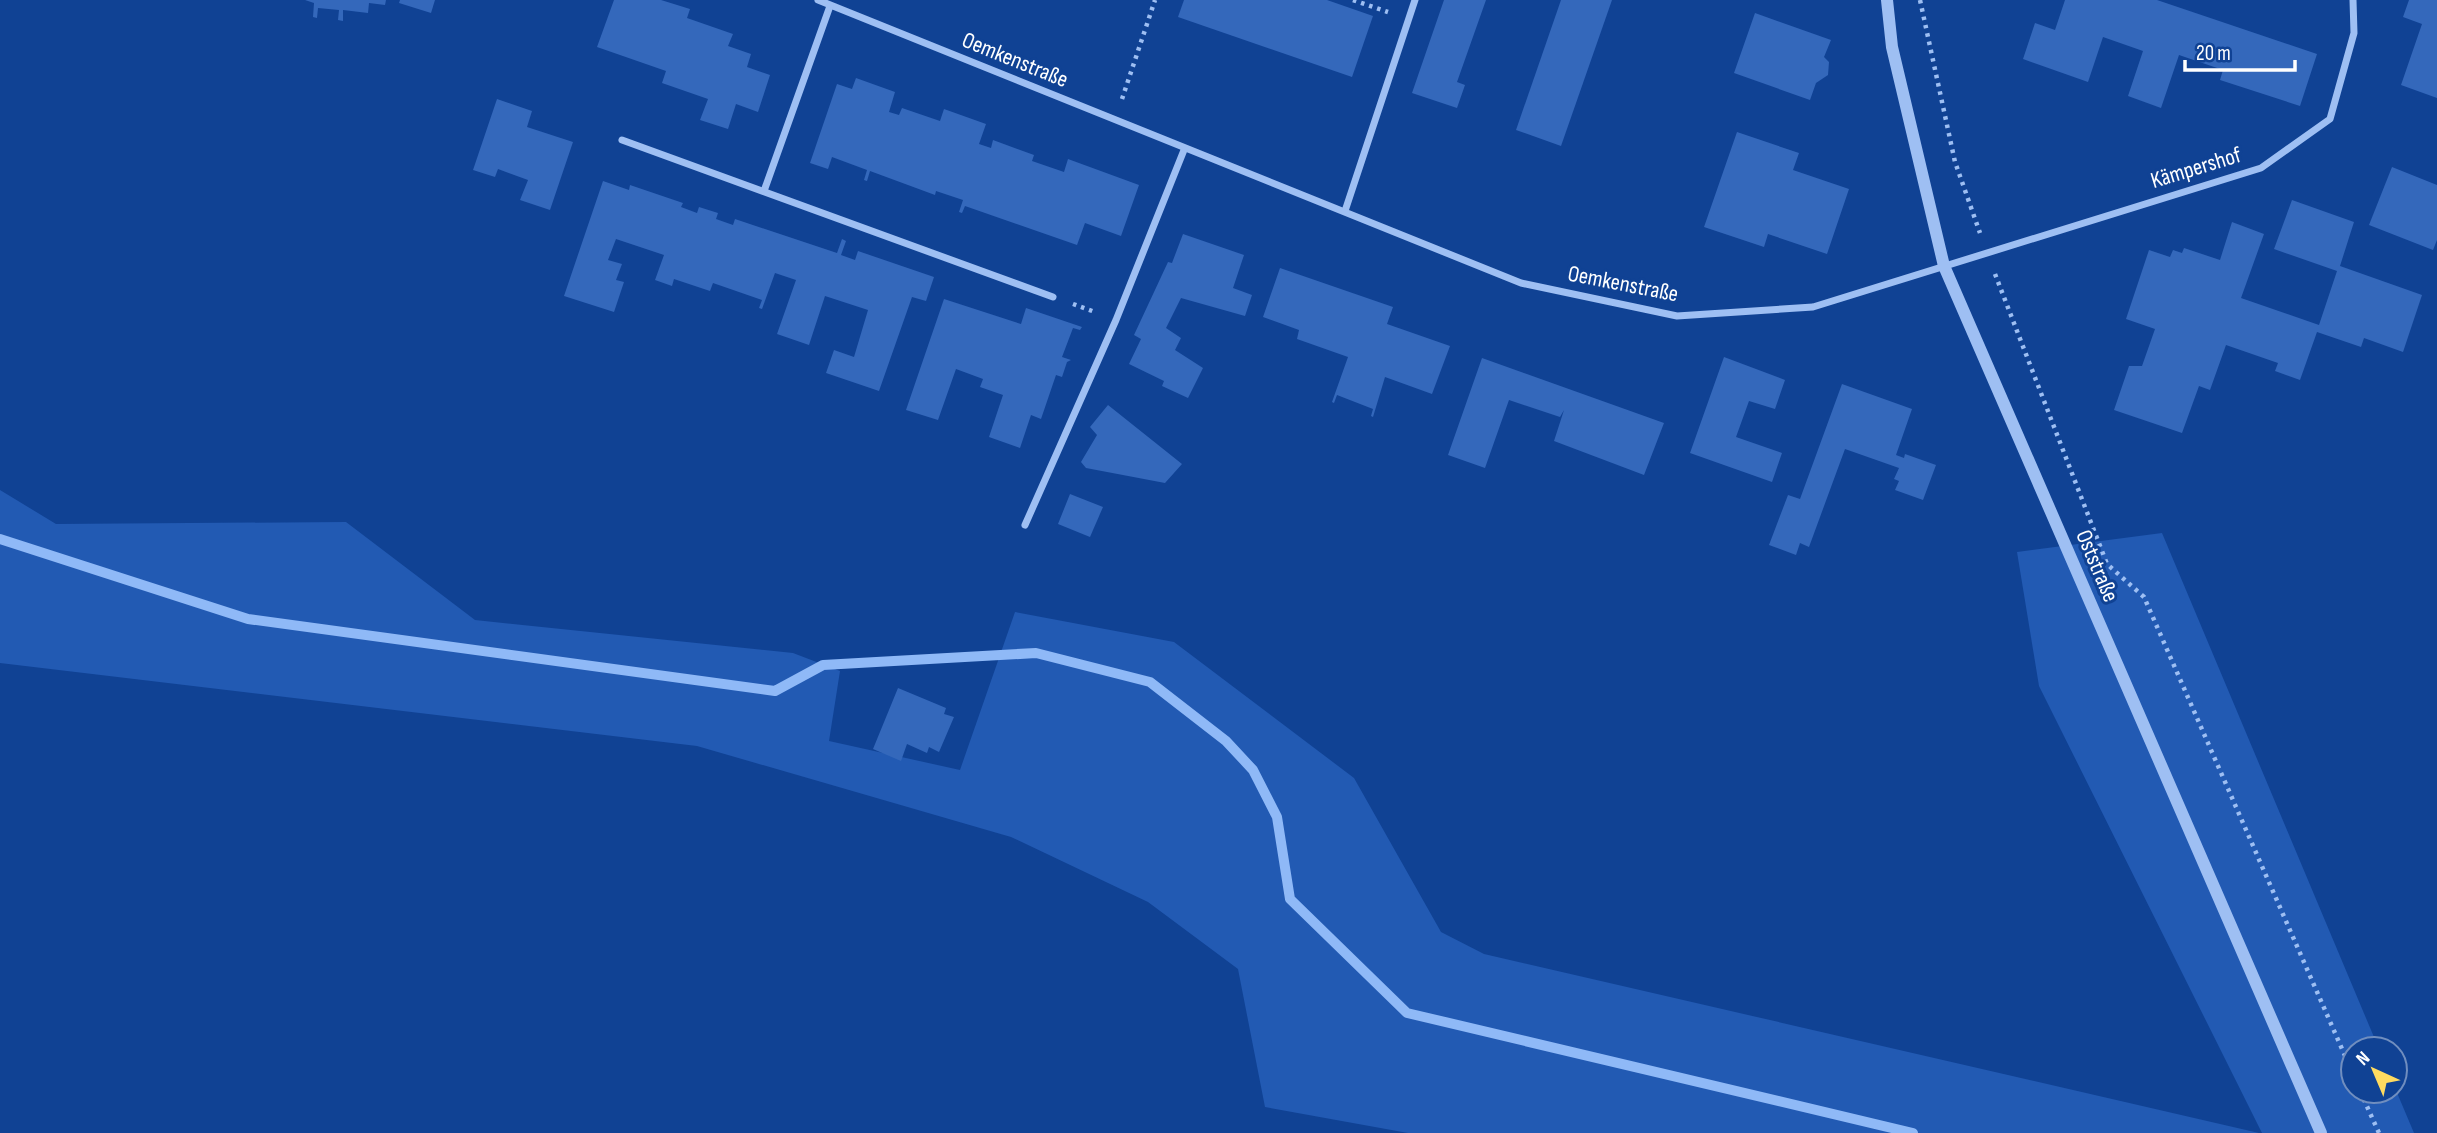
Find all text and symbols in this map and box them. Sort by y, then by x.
street label: Oemkenstraße [958,26,1072,94]
scale bar [2185,28,2295,72]
text: 20 m [2196,41,2231,66]
street label: Kämpershof [2147,141,2245,195]
street label: Oemkenstraße [1565,260,1681,308]
street label: Oststraße [2069,526,2125,606]
north arrow [2339,1035,2409,1105]
text: N [2352,1047,2375,1071]

